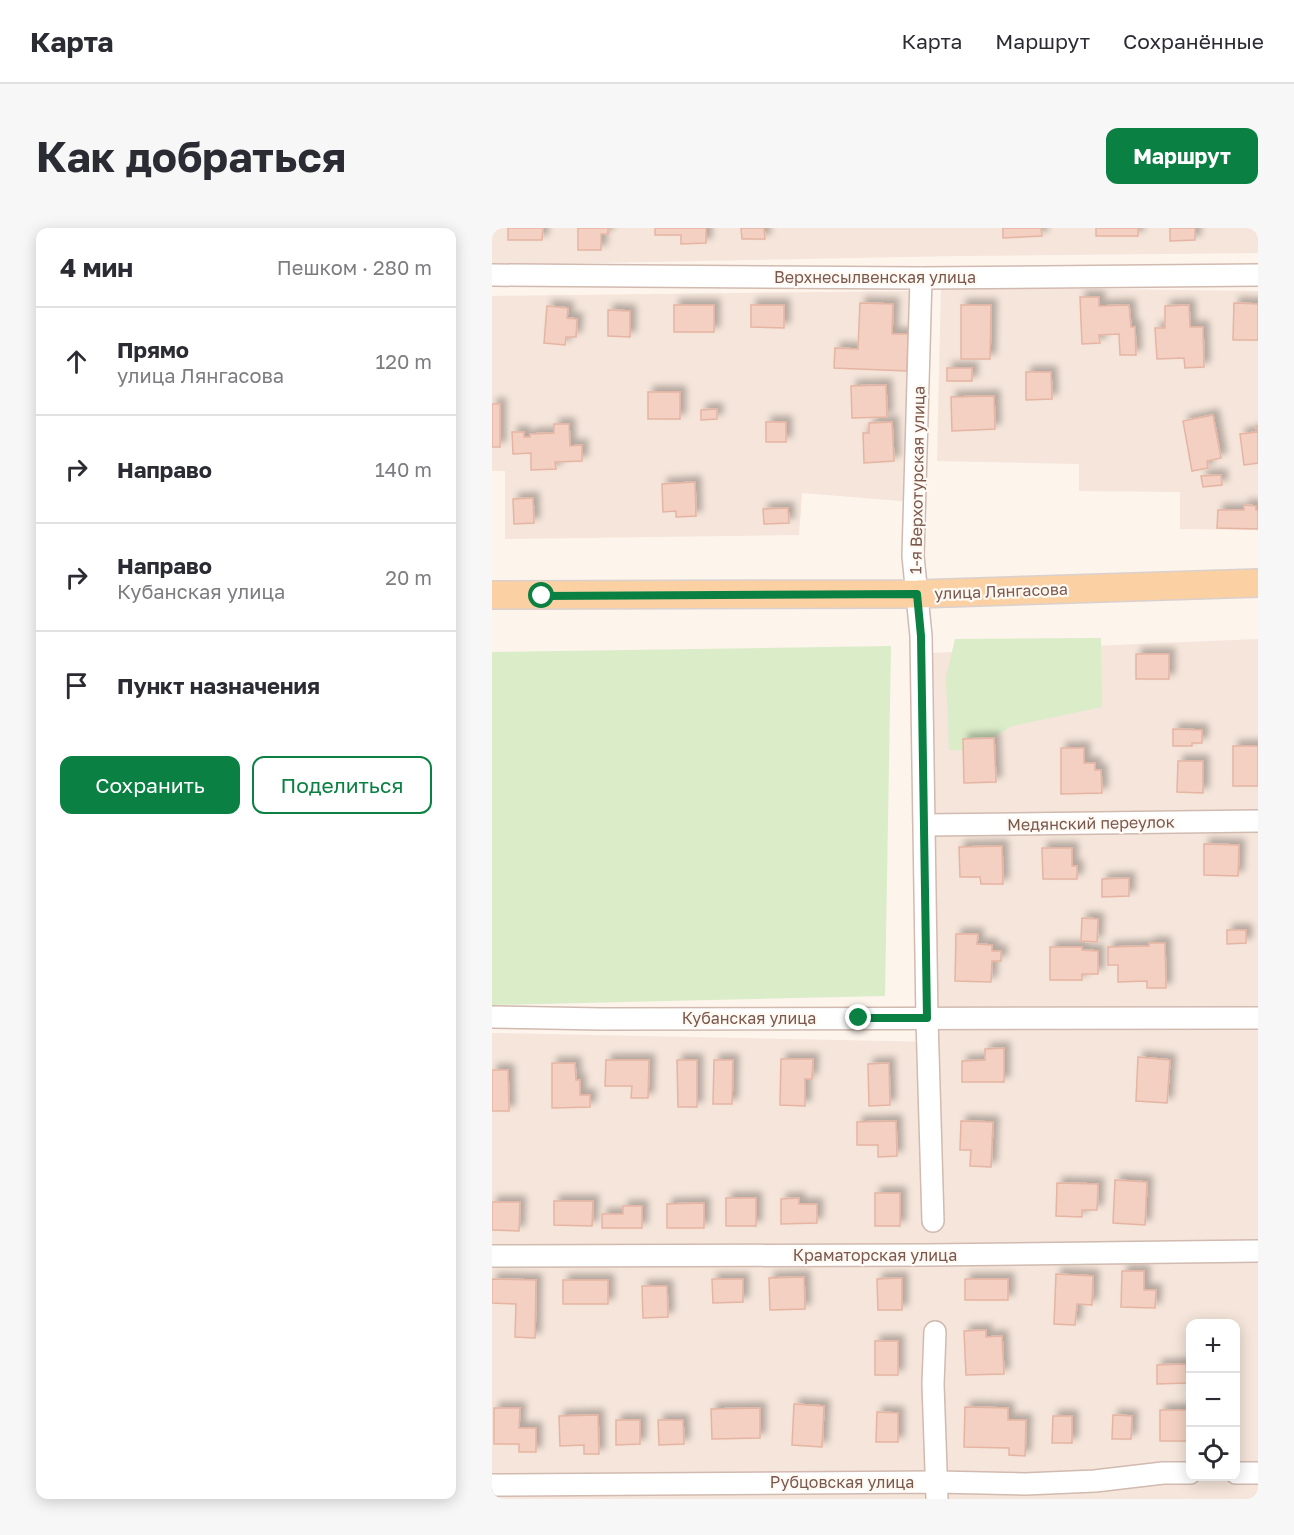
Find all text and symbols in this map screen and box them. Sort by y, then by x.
text: Карта [30,25,114,58]
text: Карта [901,28,962,54]
text: Маршрут [995,28,1090,54]
text: Сохранённые [1123,28,1264,54]
button: Маршрут [1106,128,1258,184]
text: Как добраться [36,131,346,181]
text: 4 мин [60,252,133,283]
text: Пешком · 280 m [277,255,432,279]
street label: Верхнесылвенская улица [774,267,976,287]
text: Прямо [117,336,189,363]
icon: ahead [60,345,93,378]
text: 120 m [376,349,432,373]
text: улица Лянгасова [117,363,284,387]
street label: 1-я Верхотурская улица [905,386,929,574]
icon: right [60,453,93,486]
text: Направо [117,456,212,483]
text: 140 m [375,457,432,481]
text: Направо [117,552,212,579]
icon: right [60,561,93,594]
text: 20 m [385,565,432,589]
text: Кубанская улица [117,579,285,603]
street label: улица Лянгасова [934,579,1068,603]
route start [528,582,554,608]
icon: arrive [60,669,93,702]
text: Пункт назначения [117,672,320,699]
button: Сохранить [60,756,240,814]
button: Поделиться [252,756,432,814]
street label: Медянский переулок [1007,812,1175,834]
route end [845,1004,871,1030]
street label: Кубанская улица [682,1008,816,1028]
street label: Краматорская улица [793,1245,957,1265]
map controls [1186,1319,1240,1481]
button: + [1186,1319,1240,1373]
button: − [1186,1373,1240,1427]
button: locate [1186,1427,1240,1481]
street label: Рубцовская улица [770,1472,914,1492]

